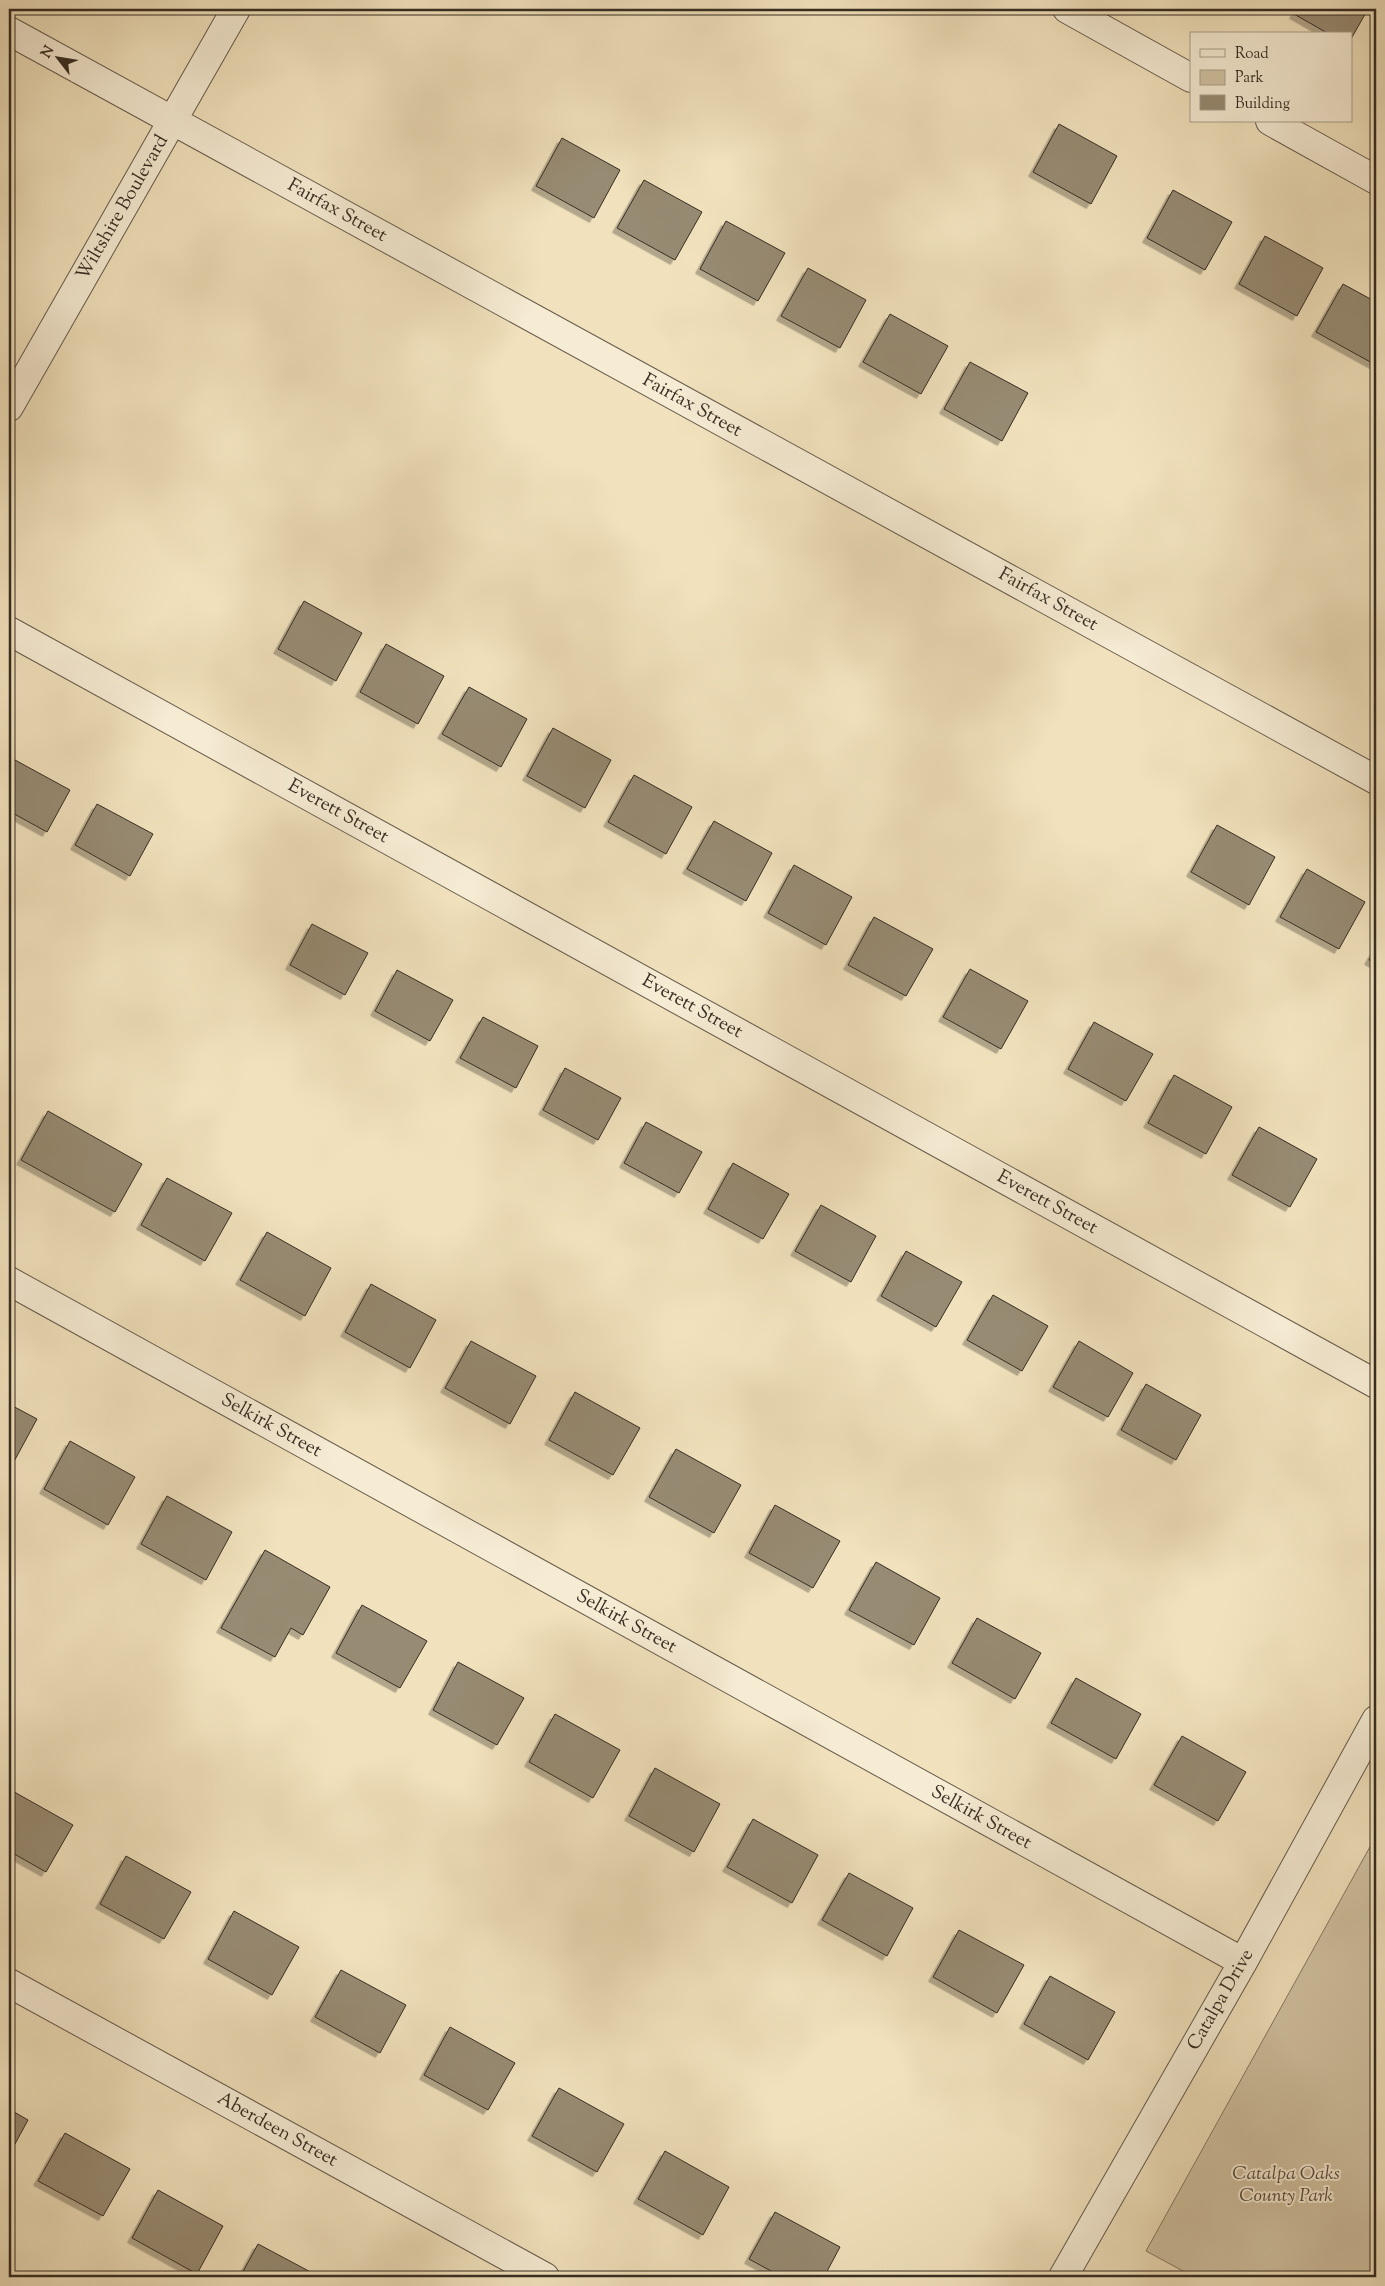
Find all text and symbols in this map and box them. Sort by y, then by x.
north arrow [32,32,82,82]
legend [1190,32,1352,122]
text: N [37,42,60,62]
text: Road [1235,44,1269,65]
text: Park [1235,68,1264,89]
text: Building [1235,94,1290,115]
street label: Wiltshire Boulevard [70,130,176,286]
street label: Fairfax Street [282,172,392,250]
street label: Fairfax Street [637,367,747,445]
street label: Fairfax Street [993,561,1103,639]
street label: Everett Street [283,773,394,851]
street label: Everett Street [637,968,748,1046]
street label: Everett Street [992,1164,1103,1242]
street label: Selkirk Street [216,1387,327,1465]
street label: Selkirk Street [571,1583,682,1661]
street label: Selkirk Street [926,1779,1037,1857]
street label: Catalpa Drive [1181,1944,1261,2056]
street label: Aberdeen Street [212,2086,343,2175]
park label: Catalpa Oaks County Park [1232,2161,1340,2210]

